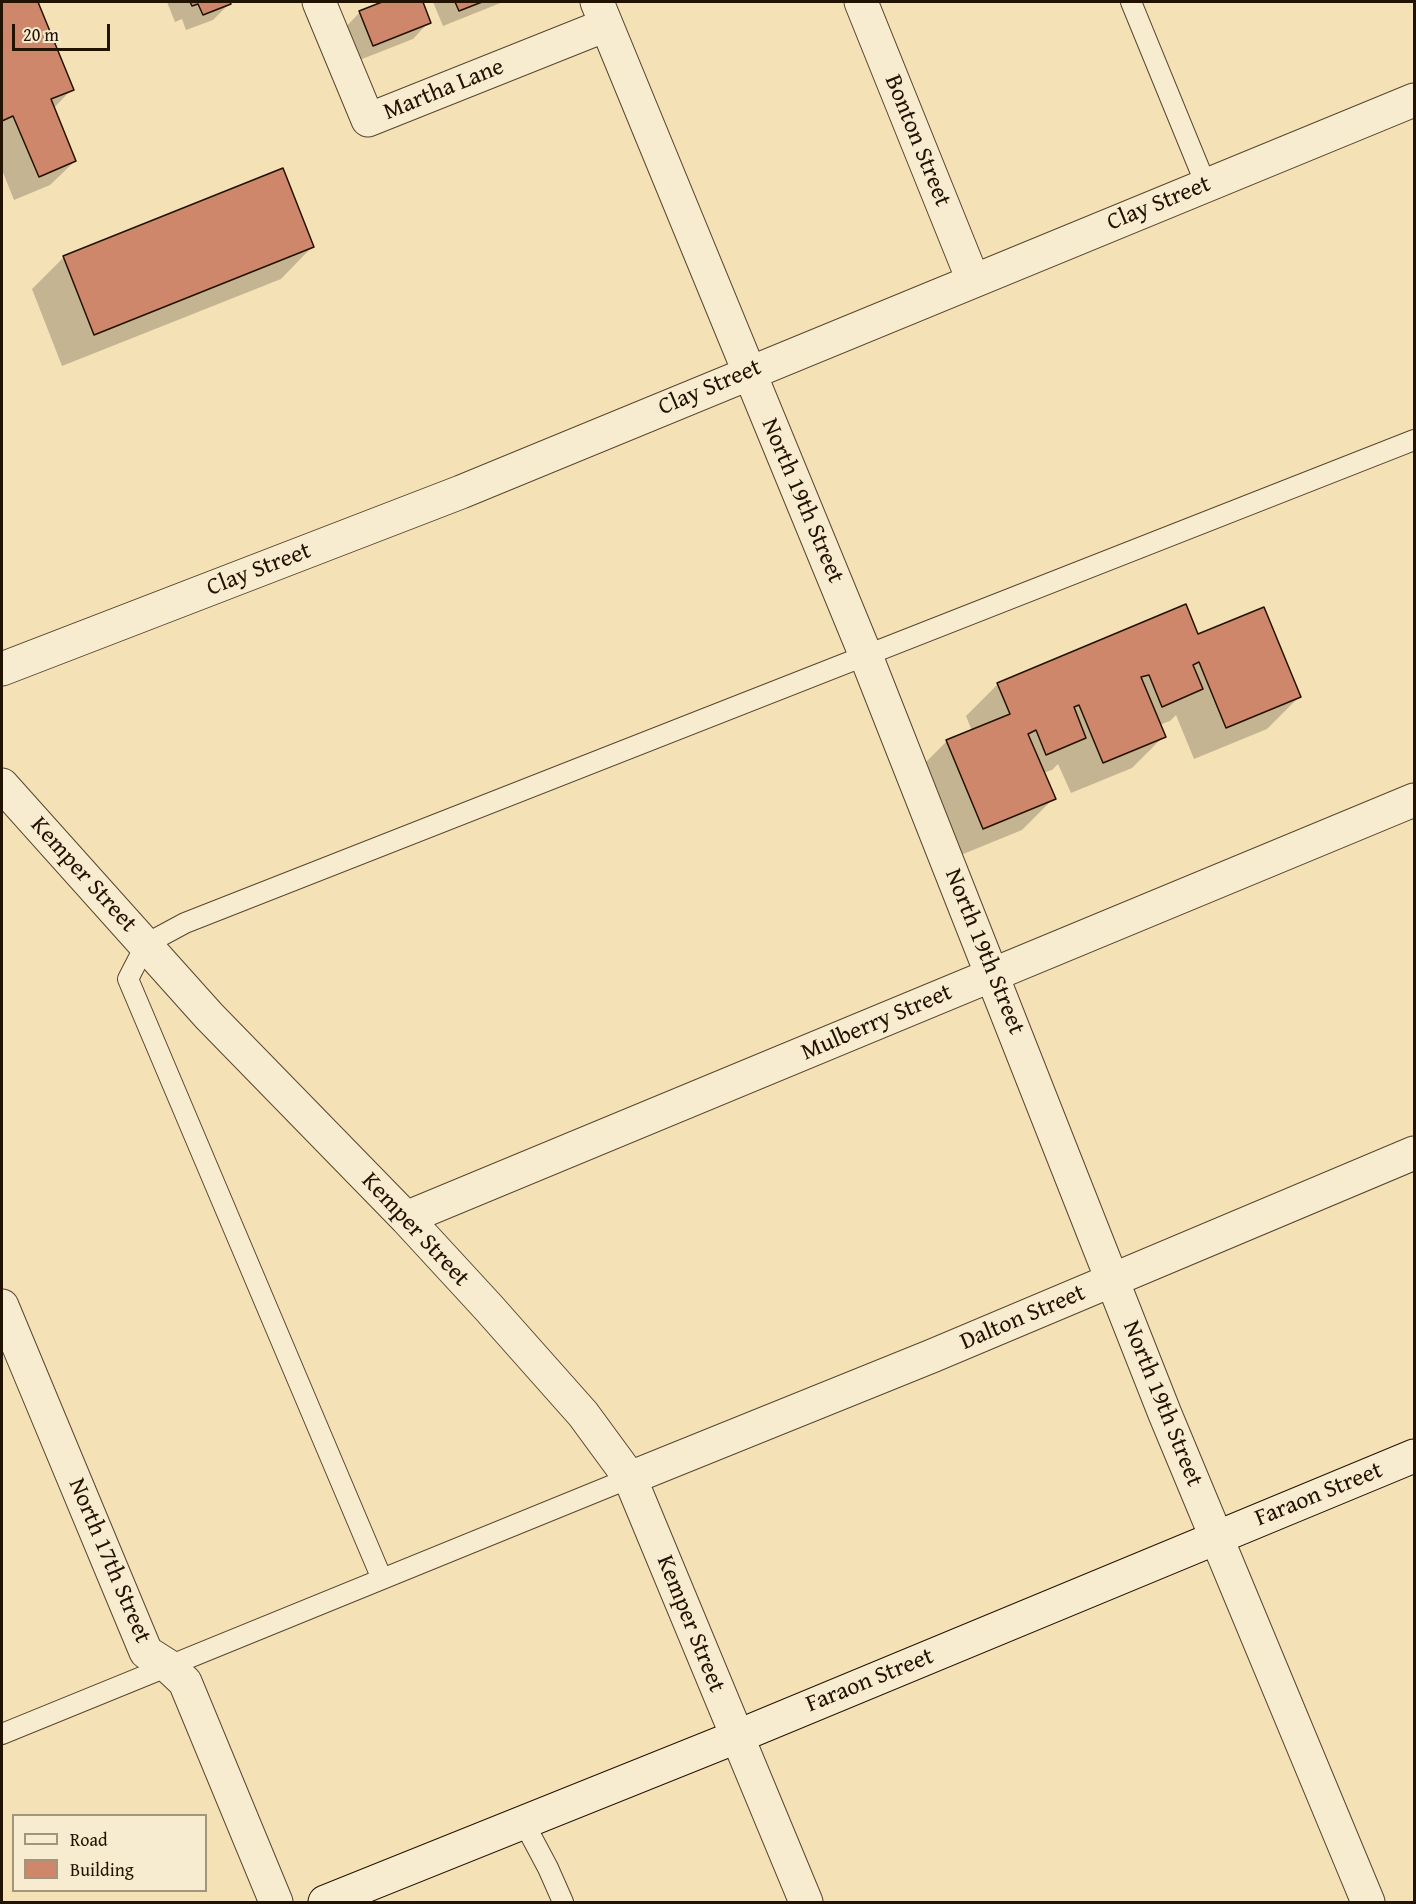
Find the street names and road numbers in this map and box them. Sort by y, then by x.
street label: Martha Lane [380,53,508,127]
street label: Bonton Street [878,71,956,211]
street label: Clay Street [1103,170,1215,238]
street label: Clay Street [654,353,766,423]
street label: North 19th Street [754,414,850,588]
street label: Clay Street [203,537,315,603]
street label: Kemper Street [24,811,142,939]
street label: North 19th Street [938,865,1030,1039]
street label: Mulberry Street [797,978,957,1068]
street label: Kemper Street [355,1167,475,1293]
street label: Dalton Street [956,1279,1090,1357]
street label: North 19th Street [1116,1317,1208,1491]
street label: Faraon Street [1251,1456,1387,1534]
street label: North 17th Street [61,1474,157,1648]
street label: Kemper Street [649,1551,731,1697]
street label: Faraon Street [802,1642,938,1720]

